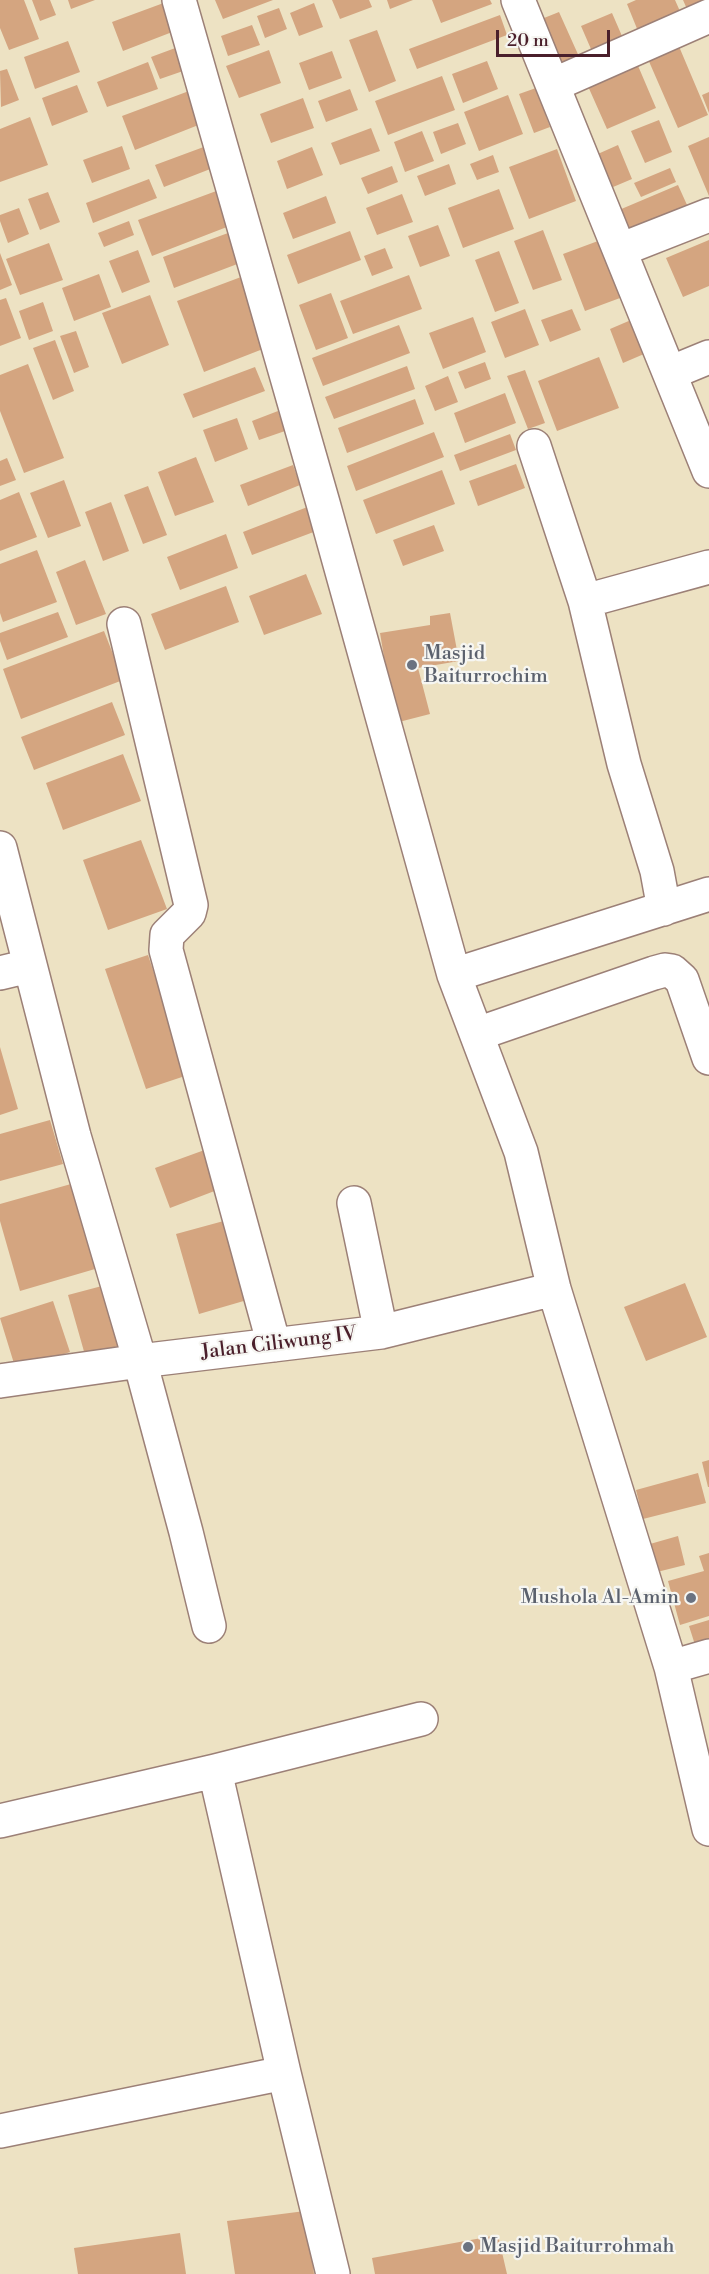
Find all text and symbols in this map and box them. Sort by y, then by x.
scale bar [499,18,613,56]
text: 20 m [507,29,549,52]
place label: Masjid Baiturrochim [424,642,548,689]
marker: Masjid Baiturrochim [405,658,419,672]
street label: Jalan Ciliwung IV [200,1323,358,1365]
place label: Mushola Al-Amin [521,1586,679,1610]
marker: Mushola Al-Amin [684,1591,698,1605]
place label: Masjid Baiturrohmah [480,2235,674,2259]
marker: Masjid Baiturrohmah [461,2240,475,2254]

